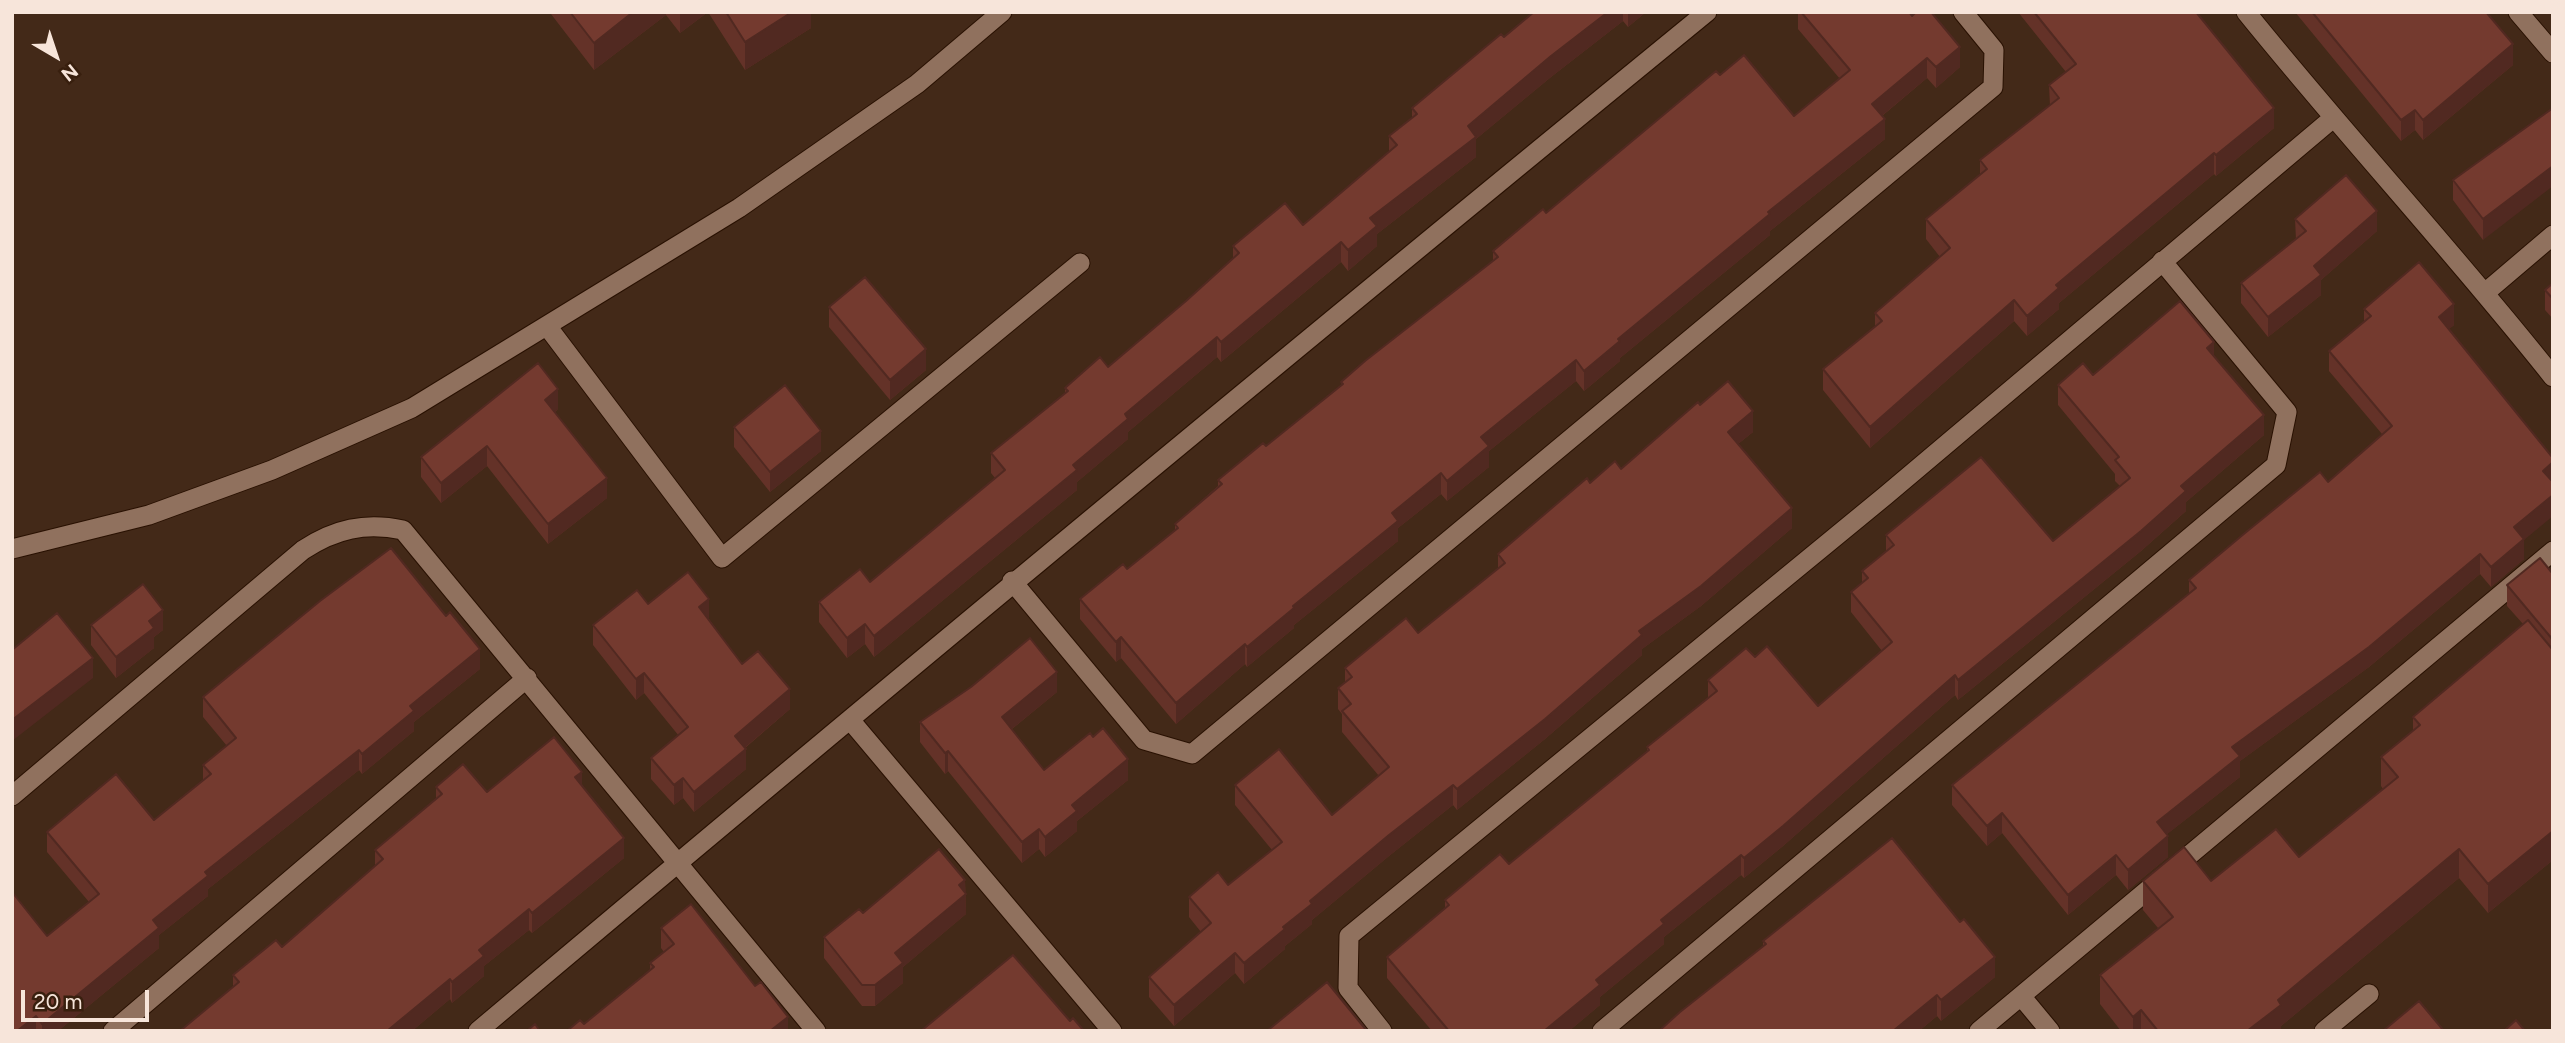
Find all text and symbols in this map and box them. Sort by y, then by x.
north arrow [21,21,91,91]
text: N [57,59,82,86]
scale bar [24,976,152,1020]
text: 20 m [34,989,82,1014]

